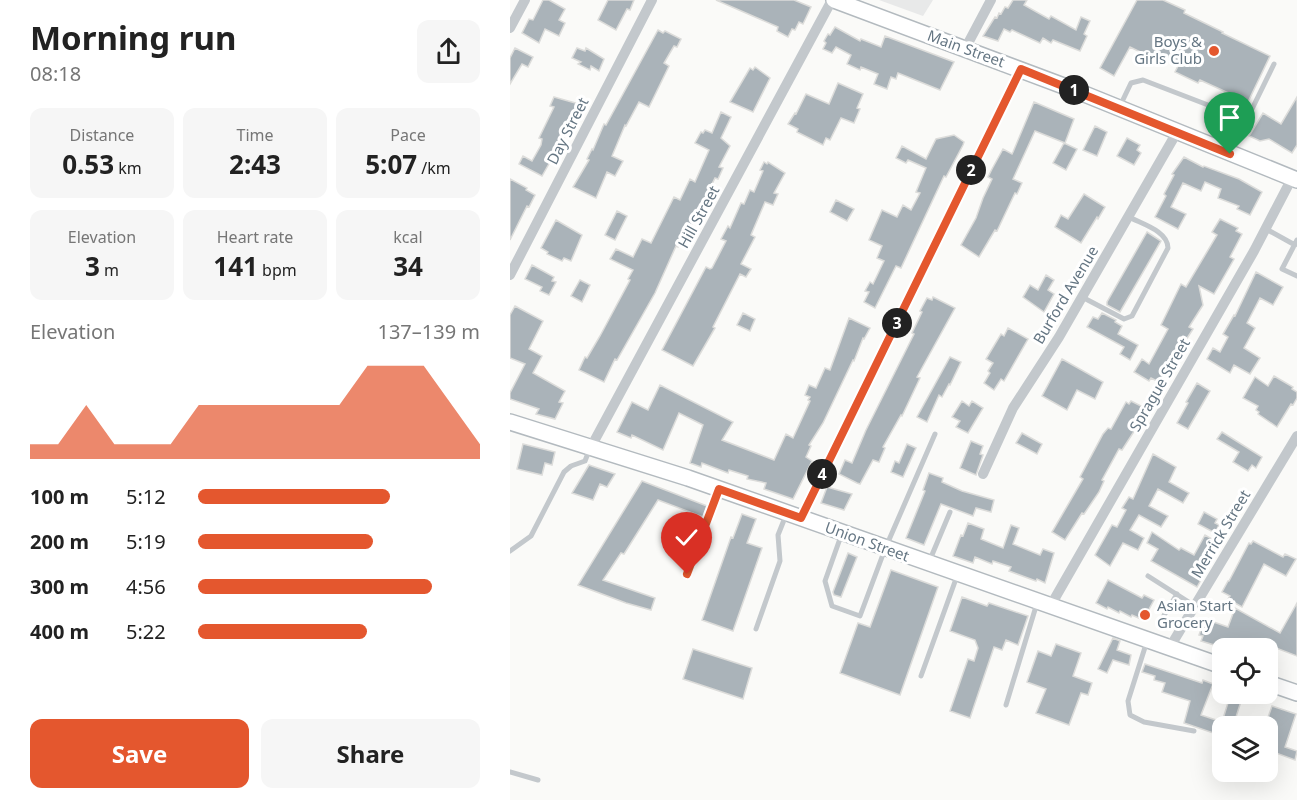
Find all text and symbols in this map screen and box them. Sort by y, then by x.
text: Morning run [30,15,236,60]
button: share [417,20,480,83]
street label: Main Street [925,25,1008,71]
place label: Boys & Girls Club [1134,31,1202,68]
marker: Boys & Girls Club [1207,44,1221,58]
text: 08:18 [30,60,81,87]
pin: 1 [1059,75,1089,105]
text: 1 [1069,79,1079,101]
pin [1204,92,1255,154]
street label: Day Street [542,93,593,168]
icon: arrive [1213,101,1246,134]
text: Distance [70,124,134,146]
text: Time [236,124,274,146]
text: Pace [390,124,426,146]
text: 0.53 [62,146,114,182]
text: 2:43 [229,146,281,182]
text: 5:07 [365,146,417,182]
pin: 2 [956,155,986,185]
text: km [114,157,142,179]
text: /km [417,157,451,179]
text: 2 [966,159,976,181]
street label: Hill Street [673,181,724,251]
text: Elevation [68,226,136,248]
text: Heart rate [217,226,293,248]
text: kcal [393,226,423,248]
street label: Burford Avenue [1028,242,1102,347]
text: 3 [85,248,100,284]
text: 141 [213,248,258,284]
text: 34 [393,248,423,284]
text: m [100,259,119,281]
text: bpm [258,259,297,281]
pin: 3 [882,308,912,338]
text: 3 [892,312,902,334]
text: Elevation [30,318,115,345]
text: 137–139 m [377,318,480,345]
street label: Sprague Street [1124,334,1194,435]
pin: 4 [807,459,837,489]
text: 4 [817,463,827,485]
text: 100 m [30,483,89,510]
text: 5:12 [126,483,166,510]
street label: Merrick Street [1186,485,1255,581]
pin [661,512,712,574]
street label: Union Street [822,517,913,566]
icon: check [670,521,703,554]
text: 200 m [30,528,89,555]
text: 5:19 [126,528,166,555]
text: 300 m [30,573,89,600]
text: 4:56 [126,573,166,600]
place label: Asian Start Grocery [1157,595,1233,632]
marker: Asian Start Grocery [1138,608,1152,622]
text: 400 m [30,618,89,645]
text: 5:22 [126,618,166,645]
map controls [1212,638,1278,782]
button: locate [1212,638,1278,704]
button: layers [1212,716,1278,782]
button: Save [30,719,249,788]
button: Share [261,719,480,788]

